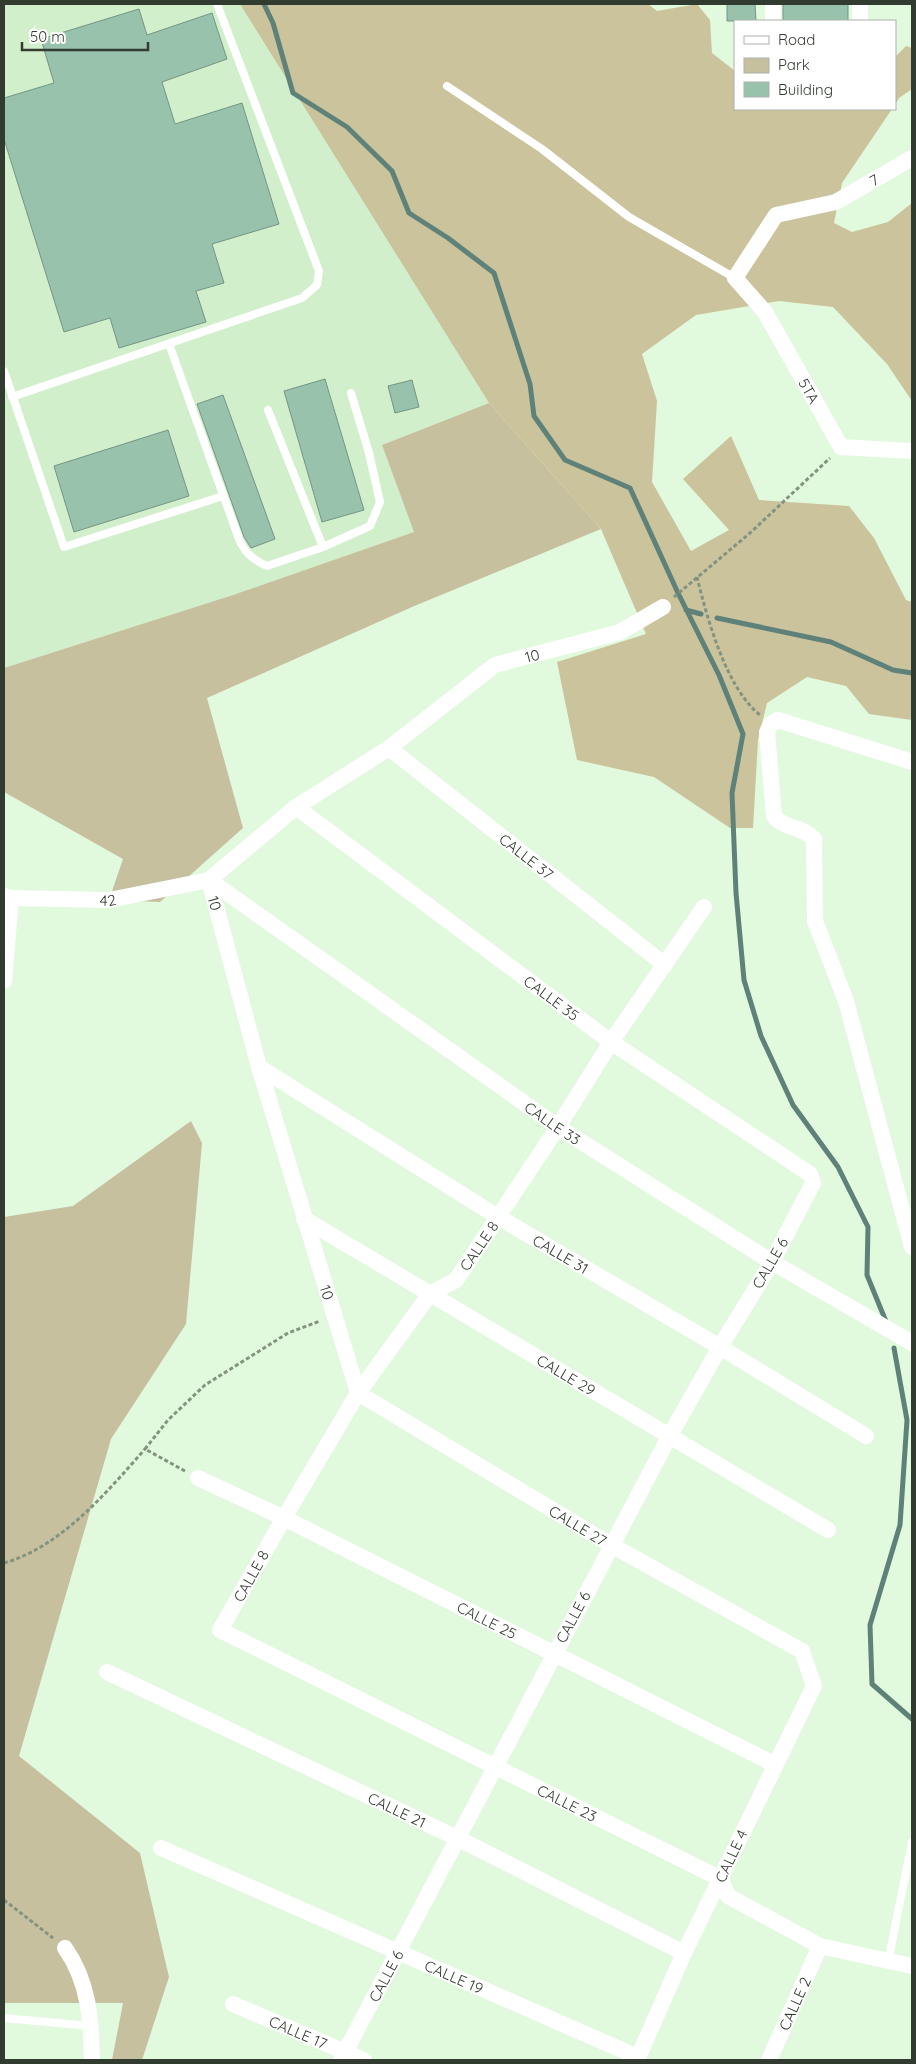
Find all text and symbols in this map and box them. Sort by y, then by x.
scale bar [22,20,149,52]
legend [734,20,896,110]
text: 50 m [30,27,65,46]
text: Road [778,30,815,49]
text: Park [778,55,810,74]
text: Building [778,80,833,99]
street label: 7 [866,170,882,190]
street label: 5TA [795,375,824,407]
street label: 10 [523,644,542,666]
street label: CALLE 37 [496,829,558,884]
street label: 42 [99,889,118,910]
street label: 10 [204,894,226,913]
street label: CALLE 35 [520,971,583,1025]
street label: CALLE 33 [521,1097,585,1149]
street label: CALLE 8 [455,1217,503,1275]
street label: CALLE 31 [529,1230,592,1278]
street label: CALLE 6 [748,1234,792,1292]
street label: 10 [316,1283,339,1302]
street label: CALLE 29 [534,1350,599,1399]
street label: CALLE 27 [546,1501,611,1550]
street label: CALLE 8 [229,1547,273,1605]
street label: CALLE 6 [551,1588,595,1646]
street label: CALLE 25 [454,1597,520,1643]
street label: CALLE 23 [534,1780,600,1825]
street label: CALLE 21 [365,1788,429,1831]
street label: CALLE 4 [711,1827,751,1885]
street label: CALLE 6 [364,1947,408,2005]
street label: CALLE 19 [422,1955,486,1998]
street label: CALLE 2 [774,1974,815,2033]
street label: CALLE 17 [266,2011,331,2053]

